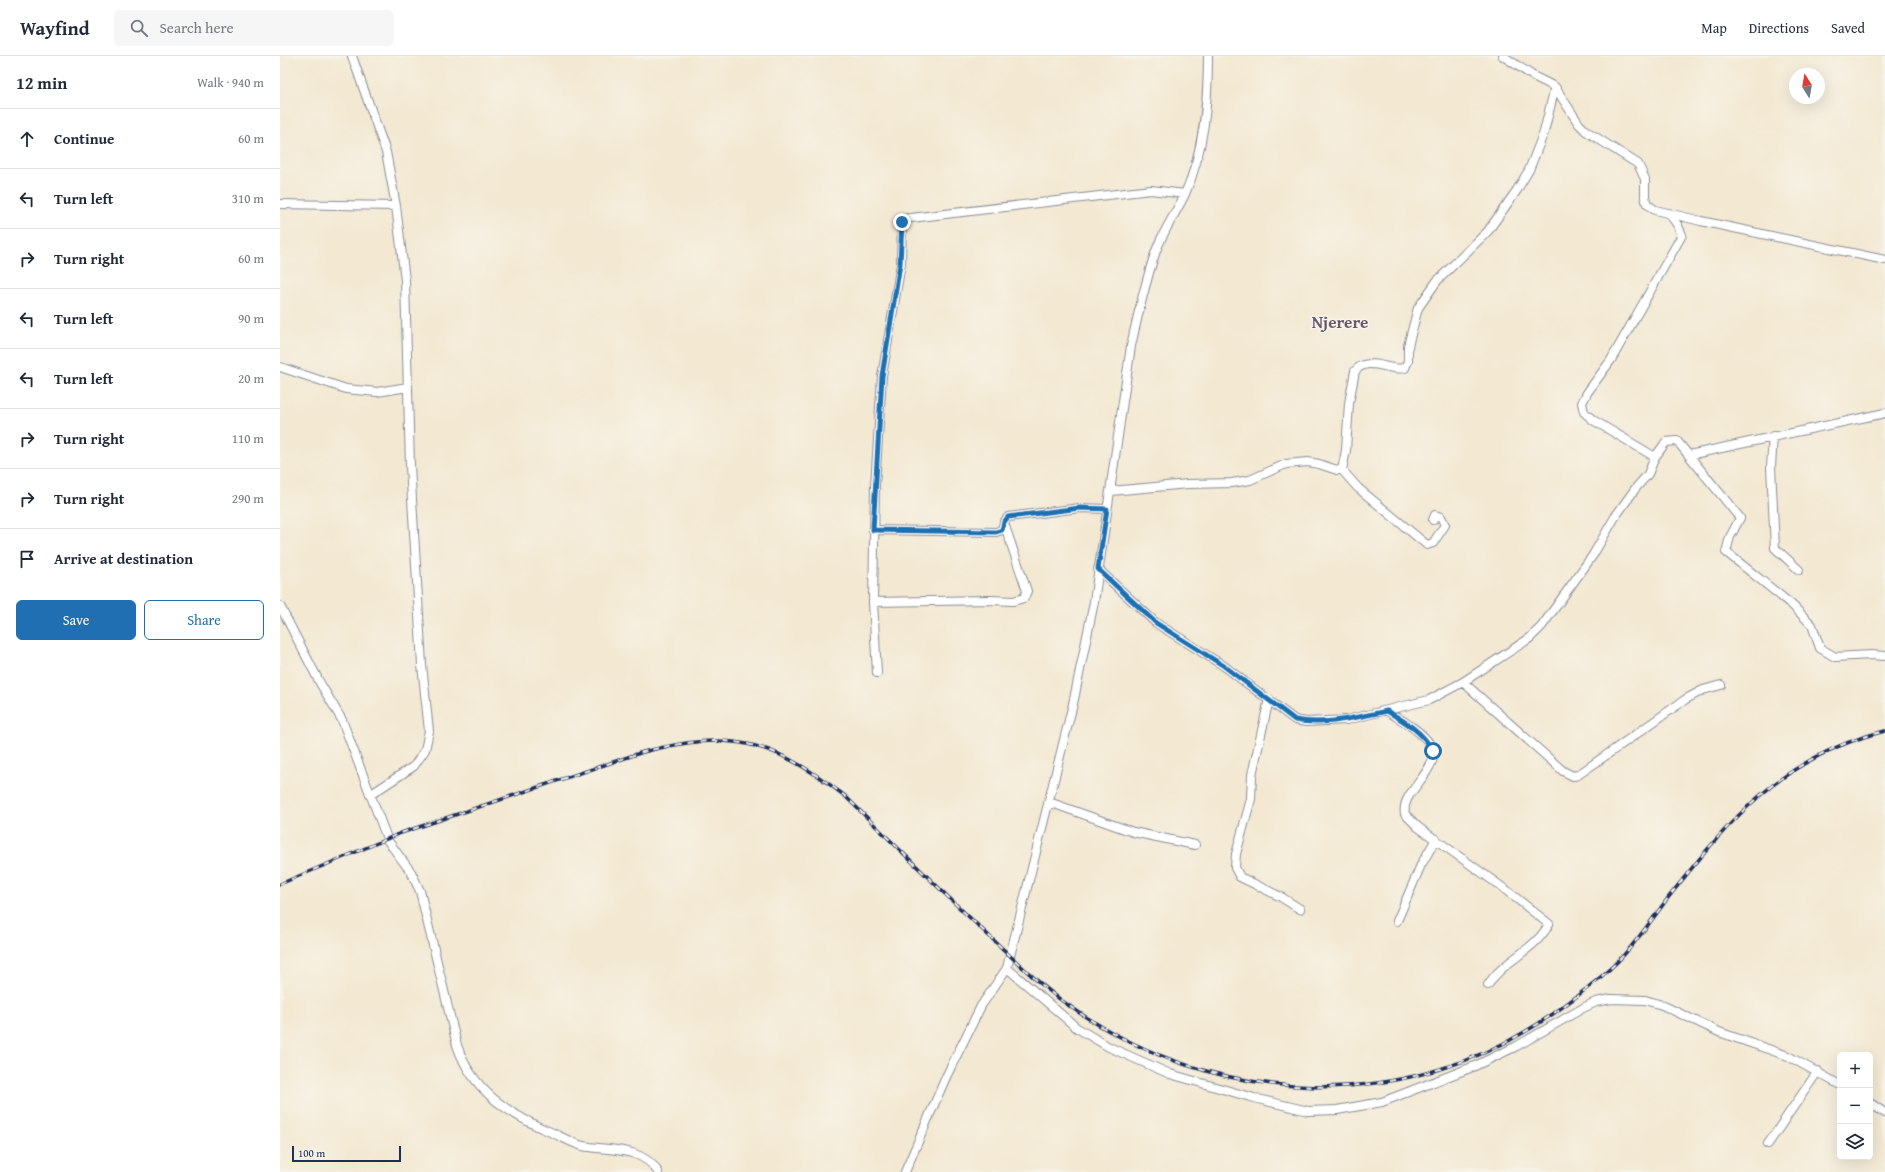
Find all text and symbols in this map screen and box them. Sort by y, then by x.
search box [114,10,394,46]
text: Wayfind [20,14,90,42]
icon: search [128,17,150,39]
text: Search here [160,17,234,38]
text: Map [1701,18,1727,38]
text: Directions [1749,18,1809,38]
text: Saved [1831,18,1865,38]
north arrow [1789,68,1825,104]
text: 12 min [16,70,67,95]
text: Walk · 940 m [197,73,264,92]
icon: ahead [16,128,38,150]
text: Continue [54,128,115,149]
text: 60 m [238,129,264,148]
icon: left [16,188,38,210]
text: Turn left [54,188,113,209]
text: 310 m [232,189,264,208]
route end [893,213,911,231]
icon: right [16,248,38,270]
text: Turn right [54,248,125,269]
text: 60 m [238,249,264,268]
icon: left [16,308,38,330]
text: Turn left [54,308,113,329]
text: 90 m [238,309,264,328]
district label: Njerere [1312,309,1368,334]
icon: left [16,368,38,390]
text: Turn left [54,368,113,389]
text: 20 m [238,369,264,388]
icon: right [16,428,38,450]
text: Turn right [54,428,125,449]
text: 110 m [232,429,264,448]
icon: right [16,488,38,510]
text: Turn right [54,488,125,509]
text: 290 m [232,489,264,508]
icon: arrive [16,548,38,570]
text: Arrive at destination [54,548,193,569]
button: Save [16,600,136,640]
button: Share [144,600,264,640]
route start [1424,742,1442,760]
map controls [1837,1052,1873,1160]
button: + [1837,1052,1873,1088]
button: − [1837,1088,1873,1124]
button: layers [1837,1124,1873,1160]
scale bar [292,1144,401,1163]
text: 100 m [298,1145,325,1161]

